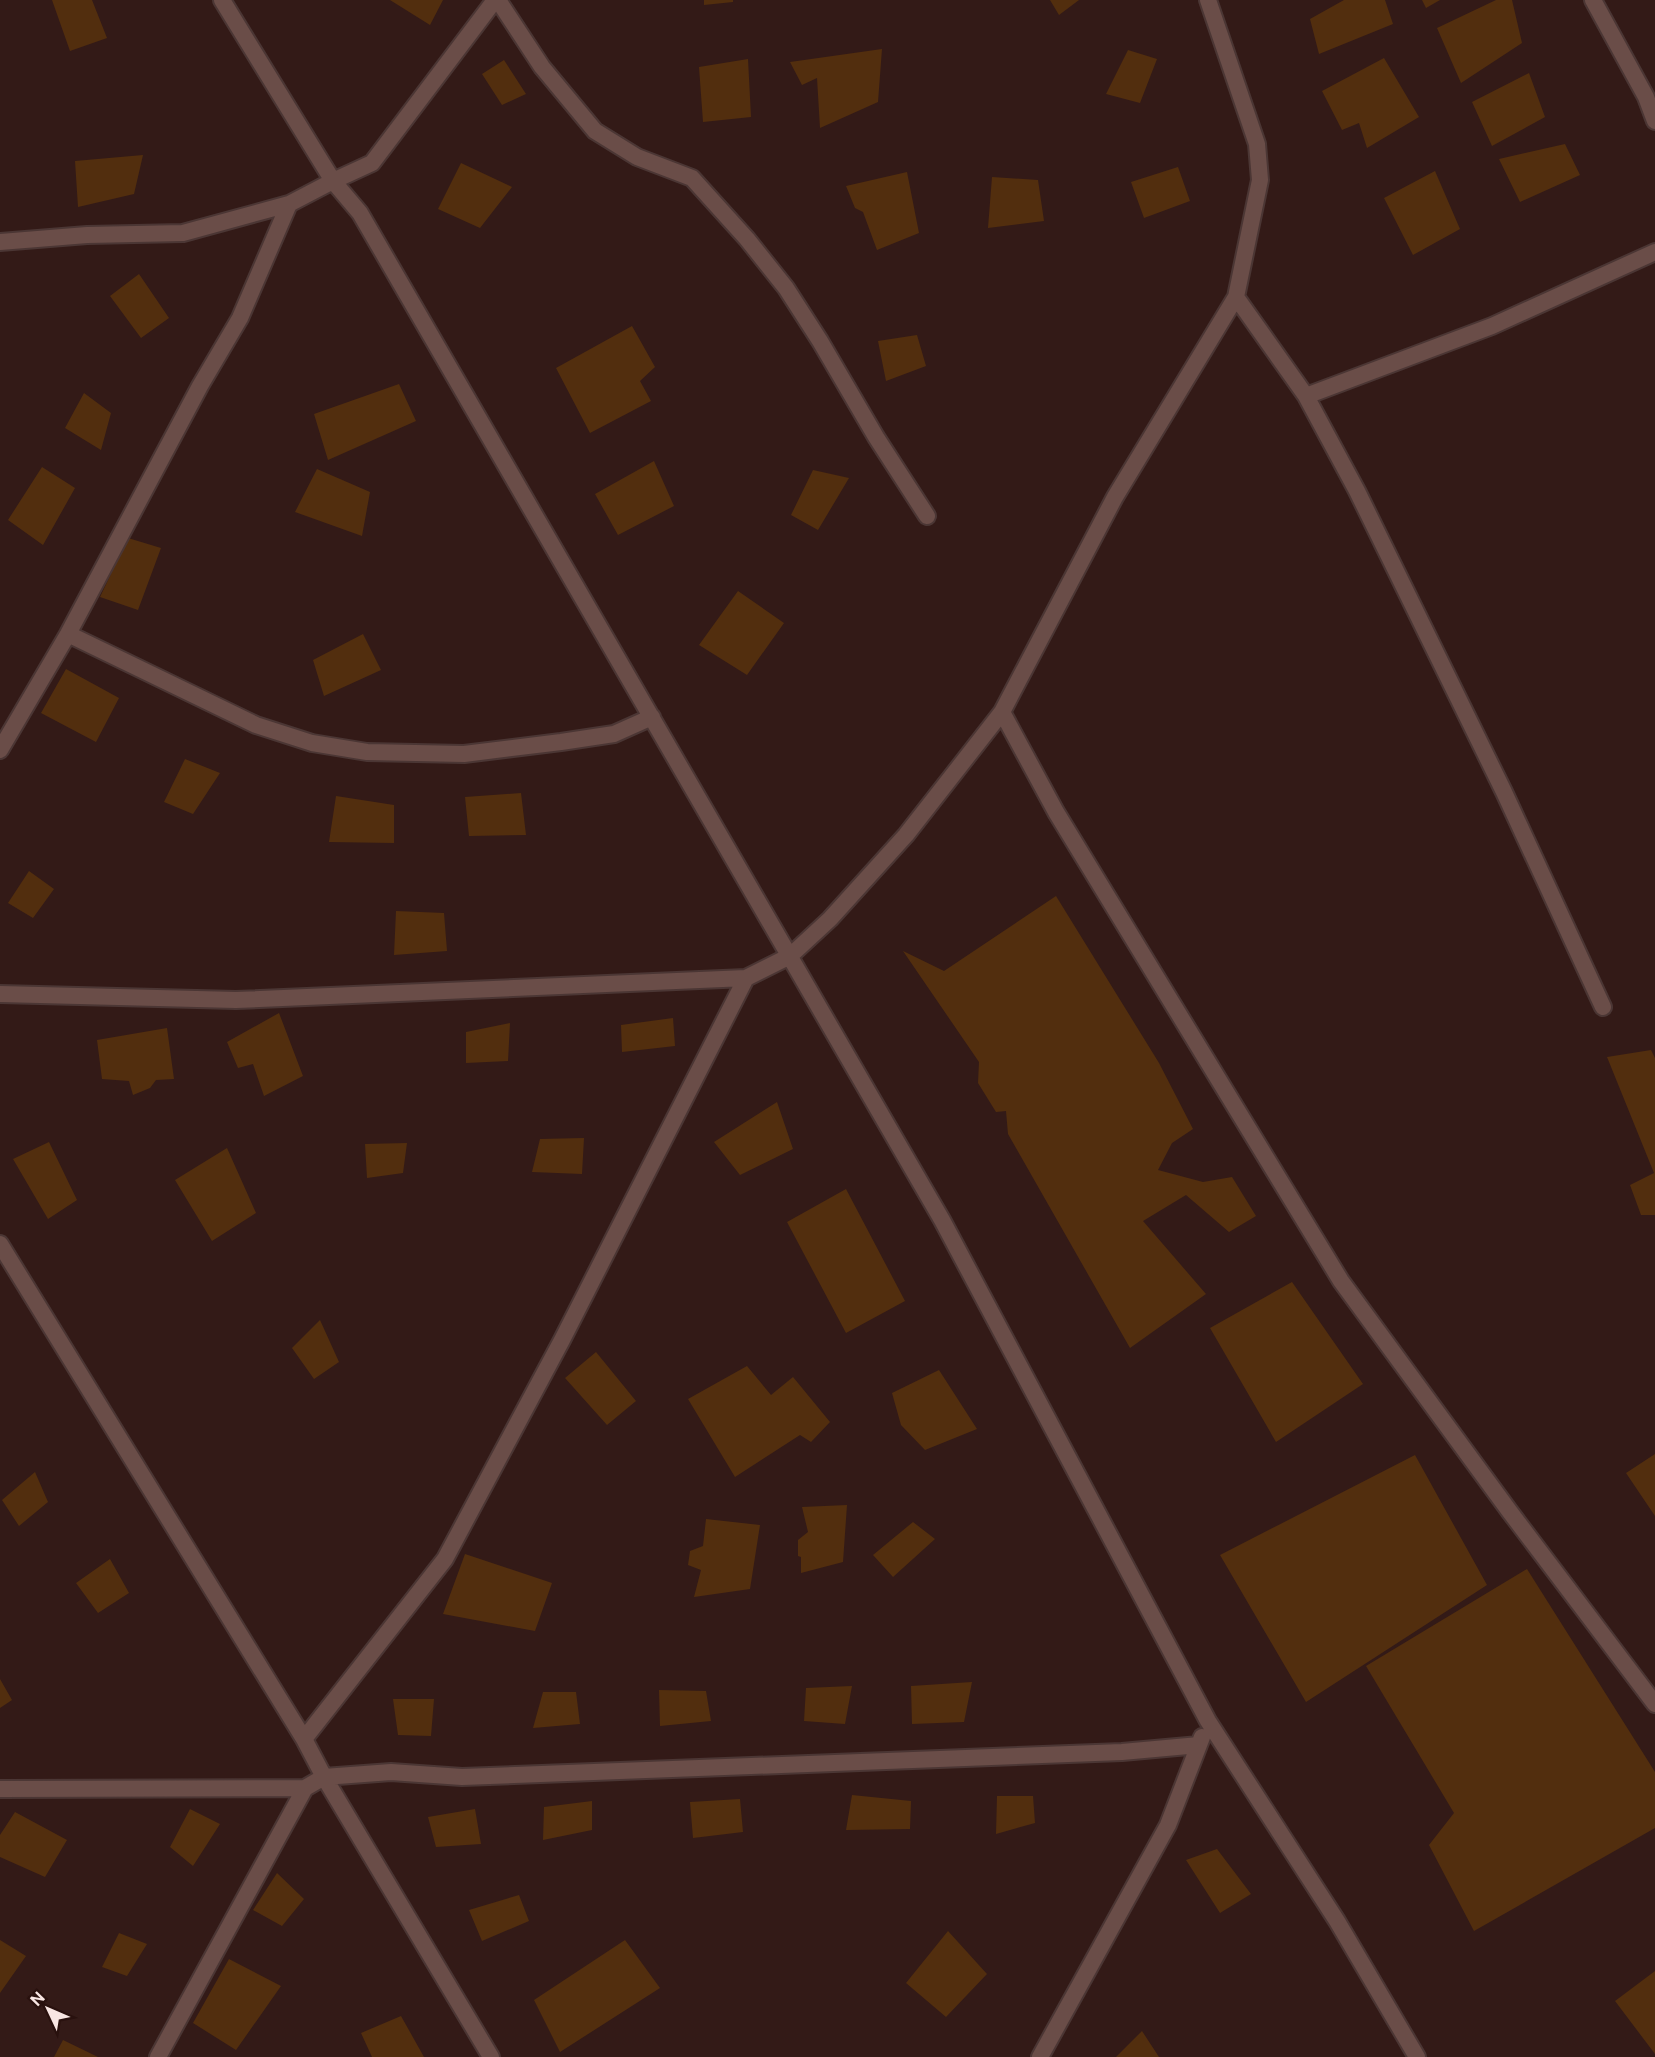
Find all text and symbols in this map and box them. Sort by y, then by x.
north arrow [18,1979,78,2039]
text: N [26,1988,49,2010]

